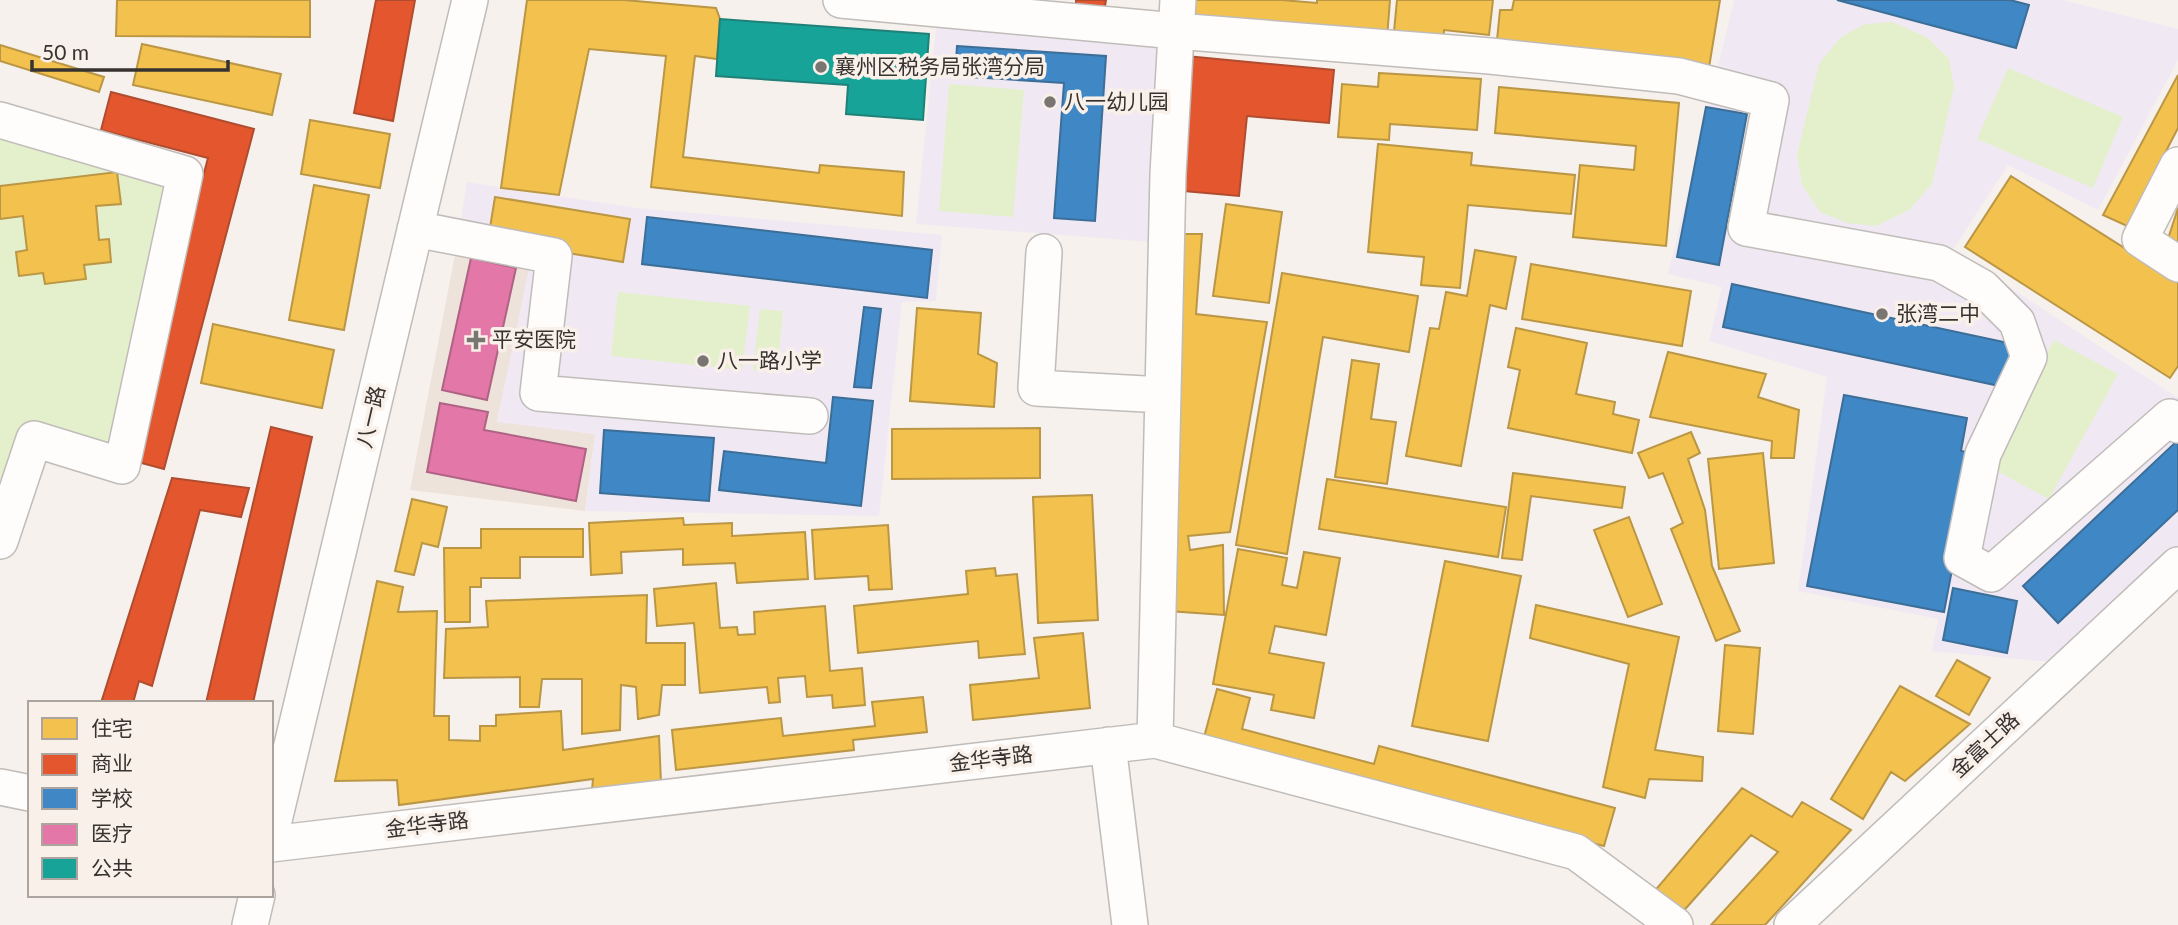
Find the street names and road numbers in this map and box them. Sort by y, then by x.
street label: 八一路 [350,383,389,450]
street label: 金富士路 [1945,706,2023,782]
street label: 金华寺路 [948,740,1034,775]
street label: 金华寺路 [384,806,470,841]

